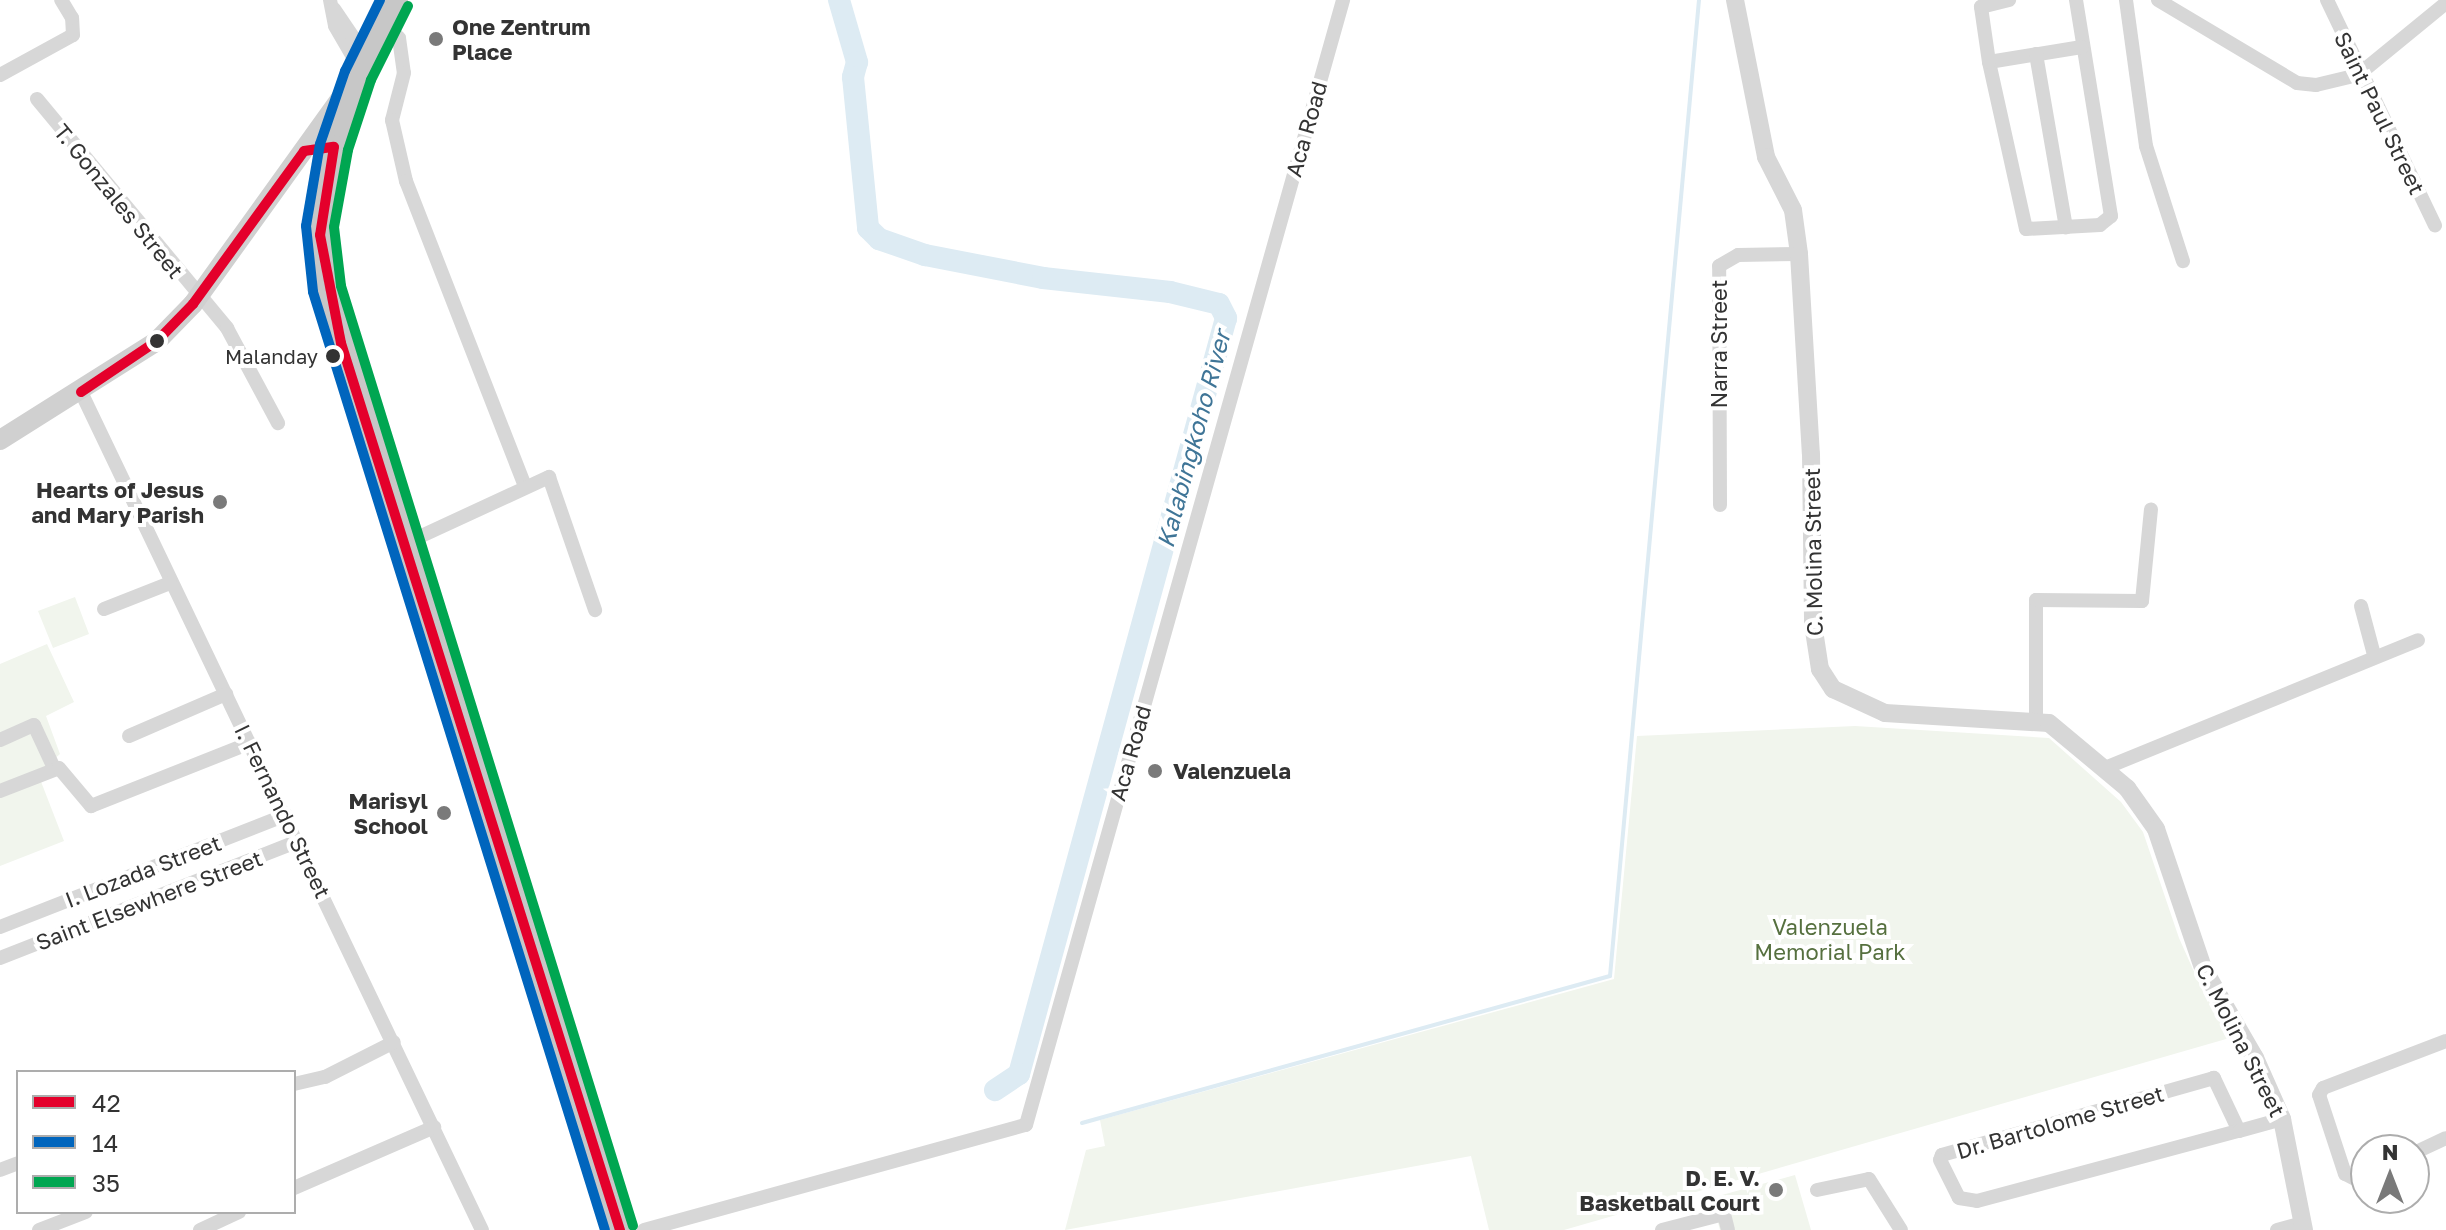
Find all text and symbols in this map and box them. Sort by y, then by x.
place label: One Zentrum Place [452,13,590,64]
street label: Saint Paul Street [2329,27,2431,199]
marker: One Zentrum Place [427,30,445,48]
street label: Aca Road [1280,78,1332,180]
street label: T. Gonzales Street [49,119,189,283]
street label: Narra Street [1706,279,1732,409]
water label: Kalabingkoho River [1150,327,1236,551]
unlabelled marker [149,333,165,349]
place label: Malanday [225,344,318,368]
marker: Malanday [325,348,341,364]
street label: C. Molina Street [1798,468,1828,636]
place label: Hearts of Jesus and Mary Parish [31,476,204,528]
marker: Hearts of Jesus and Mary Parish [211,493,229,511]
street label: Aca Road [1104,702,1156,804]
street label: I. Fernando Street [229,720,337,902]
place label: Valenzuela [1173,758,1291,784]
marker: Valenzuela [1144,760,1166,782]
place label: Marisyl School [348,787,428,838]
marker: Marisyl School [435,804,453,822]
street label: I. Lozada Street [61,829,225,913]
street label: Saint Elsewhere Street [32,845,266,955]
park label: Valenzuela Memorial Park [1754,913,1906,964]
street label: C. Molina Street [2191,959,2291,1121]
legend [16,1070,296,1214]
street label: Dr. Bartolome Street [1953,1080,2167,1164]
text: 42 [92,1088,121,1117]
text: 14 [92,1128,118,1157]
north arrow [2350,1134,2430,1214]
text: N [2382,1138,2398,1165]
place label: D. E. V. Basketball Court [1579,1164,1760,1216]
text: 35 [92,1168,120,1197]
marker: D. E. V. Basketball Court [1767,1181,1785,1199]

